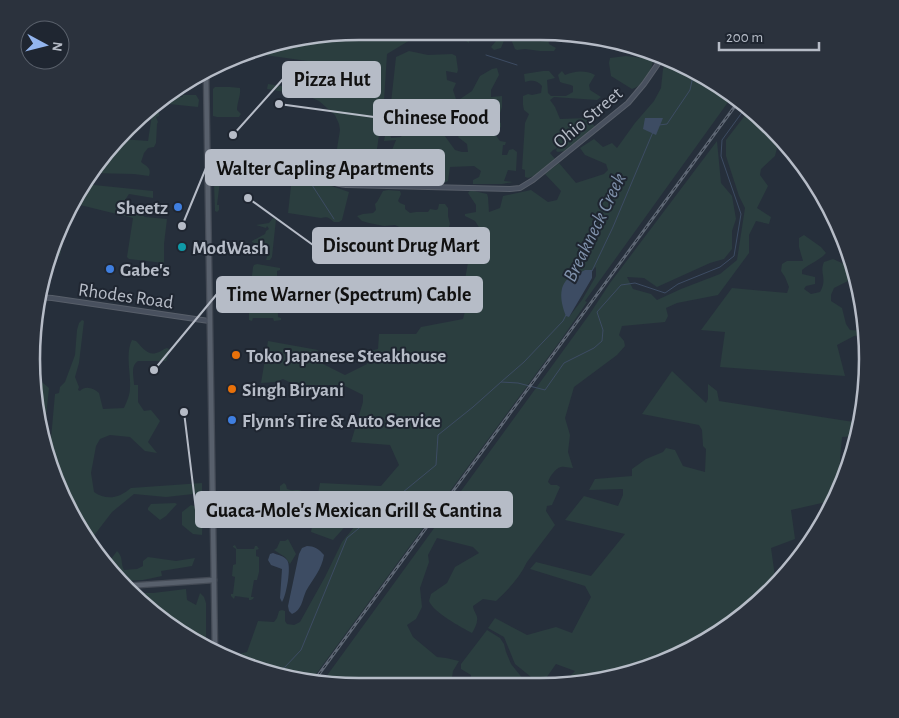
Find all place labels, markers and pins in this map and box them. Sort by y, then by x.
callout: Pizza Hut [283,62,380,97]
callout: Chinese Food [374,100,499,135]
callout: Walter Capling Apartments [206,150,444,185]
place label: Sheetz [116,199,168,218]
marker: Sheetz [172,201,184,213]
callout: Discount Drug Mart [313,228,489,263]
place label: ModWash [192,239,269,258]
marker: ModWash [176,241,188,253]
place label: Gabe's [120,261,170,280]
marker: Gabe's [104,263,116,275]
callout: Time Warner (Spectrum) Cable [217,277,482,312]
place label: Toko Japanese Steakhouse [246,347,446,366]
marker: Toko Japanese Steakhouse [230,349,242,361]
place label: Singh Biryani [242,381,344,400]
marker: Singh Biryani [226,383,238,395]
place label: Flynn's Tire & Auto Service [242,412,441,431]
marker: Flynn's Tire & Auto Service [226,414,238,426]
callout: Guaca-Mole's Mexican Grill & Cantina [196,492,512,527]

